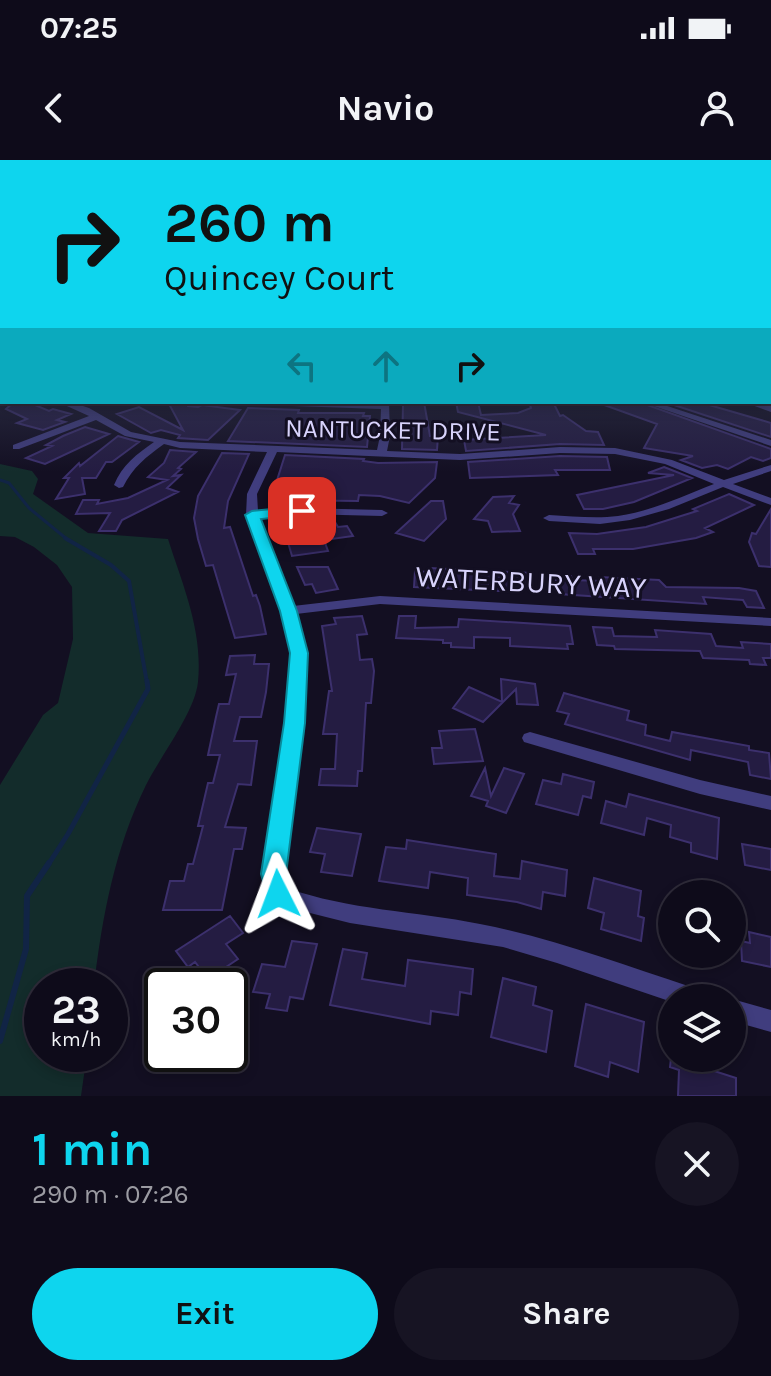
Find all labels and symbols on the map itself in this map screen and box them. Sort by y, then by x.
street label: NANTUCKET DRIVE [285,413,501,447]
pin [268,477,336,545]
street label: WATERBURY WAY [415,558,648,606]
position arrow [236,852,320,936]
speed limit sign: 30 [144,968,248,1072]

